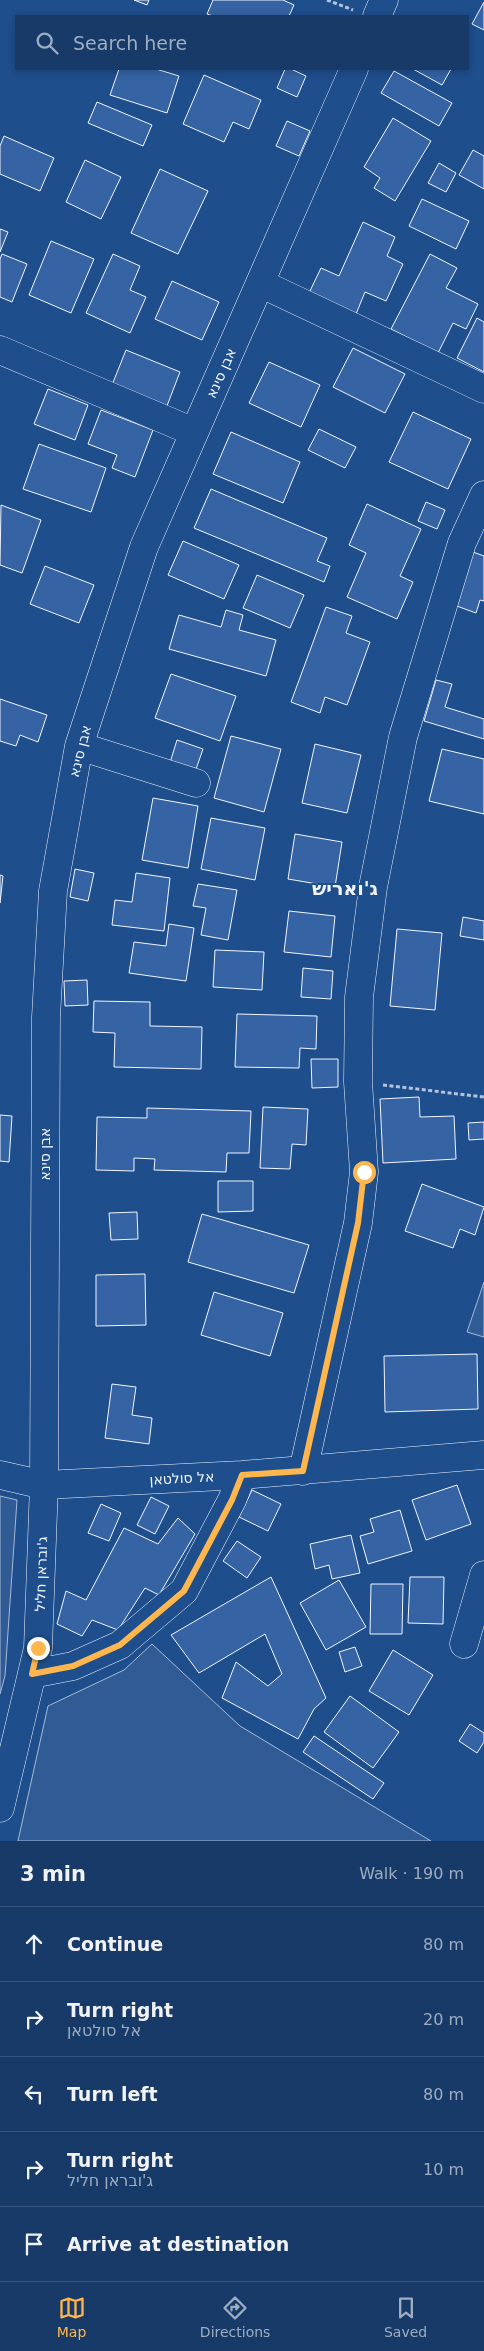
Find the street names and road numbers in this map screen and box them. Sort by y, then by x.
street label: אבן סינא [203,346,239,400]
street label: אבן סינא [66,723,94,779]
street label: אבן סינא [37,1128,53,1180]
street label: אל סולטאן [149,1468,215,1488]
street label: ג'ובראן חליל [32,1536,50,1612]

